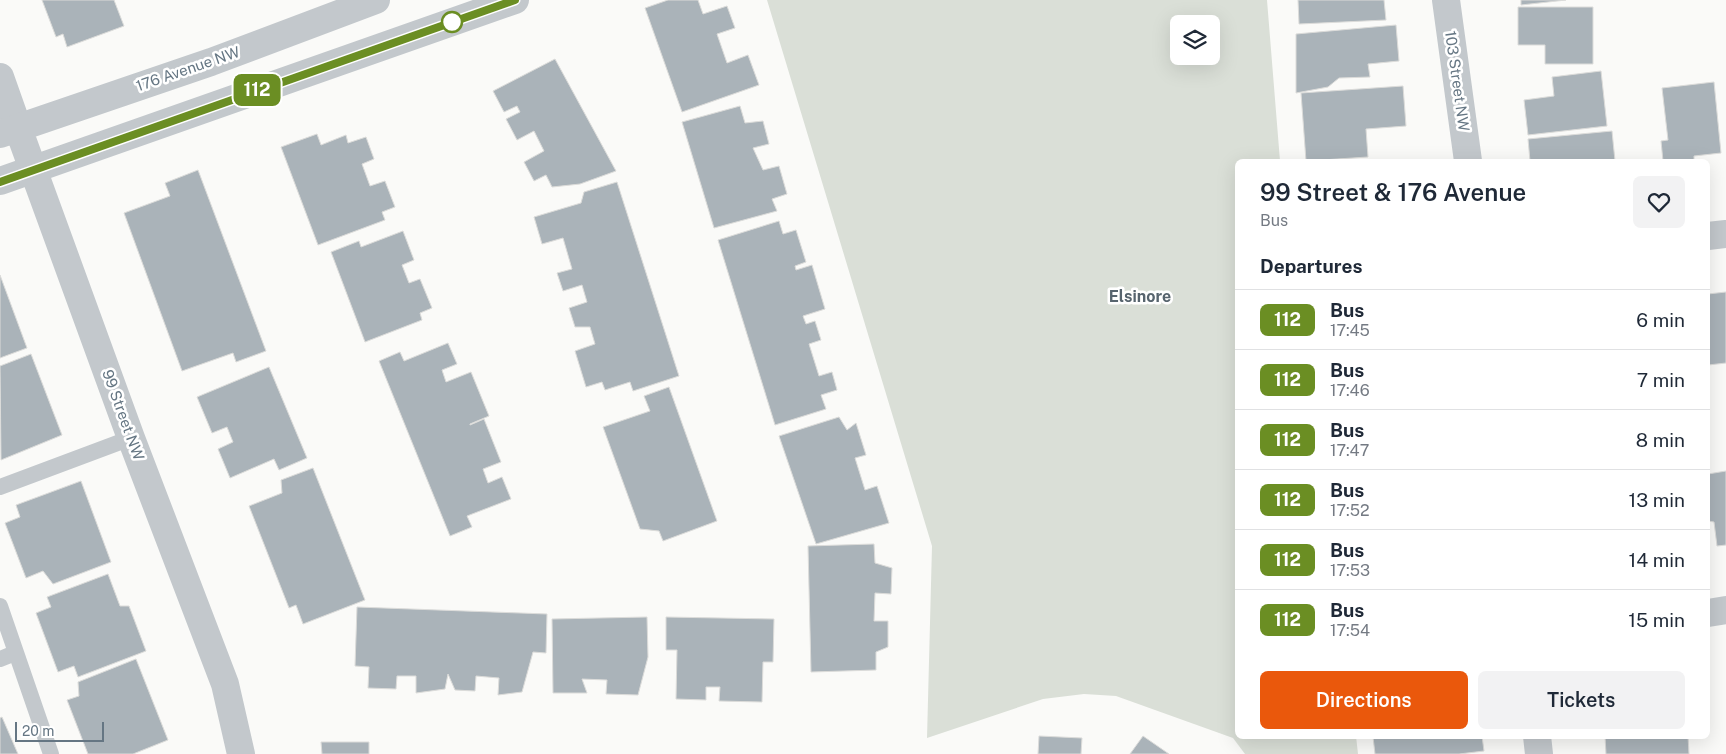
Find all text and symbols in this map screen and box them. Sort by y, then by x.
unlabelled marker [441,11,463,33]
map controls [1170,15,1220,65]
button: layers [1170,15,1220,65]
street label: 103 Street NW [1442,30,1473,132]
street label: 176 Avenue NW [134,43,242,94]
line badge: 112 [228,74,286,106]
text: 112 [244,79,270,100]
button: heart [1633,176,1685,228]
text: 99 Street & 176 Avenue [1260,178,1526,206]
text: Bus [1260,211,1288,230]
text: Departures [1260,255,1363,277]
district label: Elsinore [1109,287,1171,306]
text: Bus [1330,299,1364,321]
text: 112 [1274,309,1301,330]
text: 6 min [1636,309,1685,331]
text: 17:45 [1330,321,1370,340]
text: Bus [1330,359,1364,381]
street label: 99 Street NW [99,367,148,463]
text: 112 [1274,369,1301,390]
text: 7 min [1637,369,1685,391]
text: 17:46 [1330,381,1370,400]
text: Bus [1330,419,1364,441]
text: 112 [1274,429,1301,450]
text: 8 min [1636,429,1685,451]
text: 17:47 [1330,441,1369,460]
text: Bus [1330,479,1364,501]
text: 112 [1274,489,1301,510]
text: 13 min [1628,489,1685,511]
text: 17:52 [1330,501,1370,520]
text: Bus [1330,539,1364,561]
text: 112 [1274,549,1301,570]
text: 14 min [1628,549,1685,571]
text: 17:53 [1330,561,1370,580]
text: Bus [1330,599,1364,621]
text: 112 [1274,609,1301,630]
text: 15 min [1628,609,1685,631]
text: 17:54 [1330,621,1370,640]
button: Directions [1260,671,1468,729]
button: Tickets [1478,671,1685,729]
scale bar [15,719,104,742]
text: 20 m [22,723,54,739]

